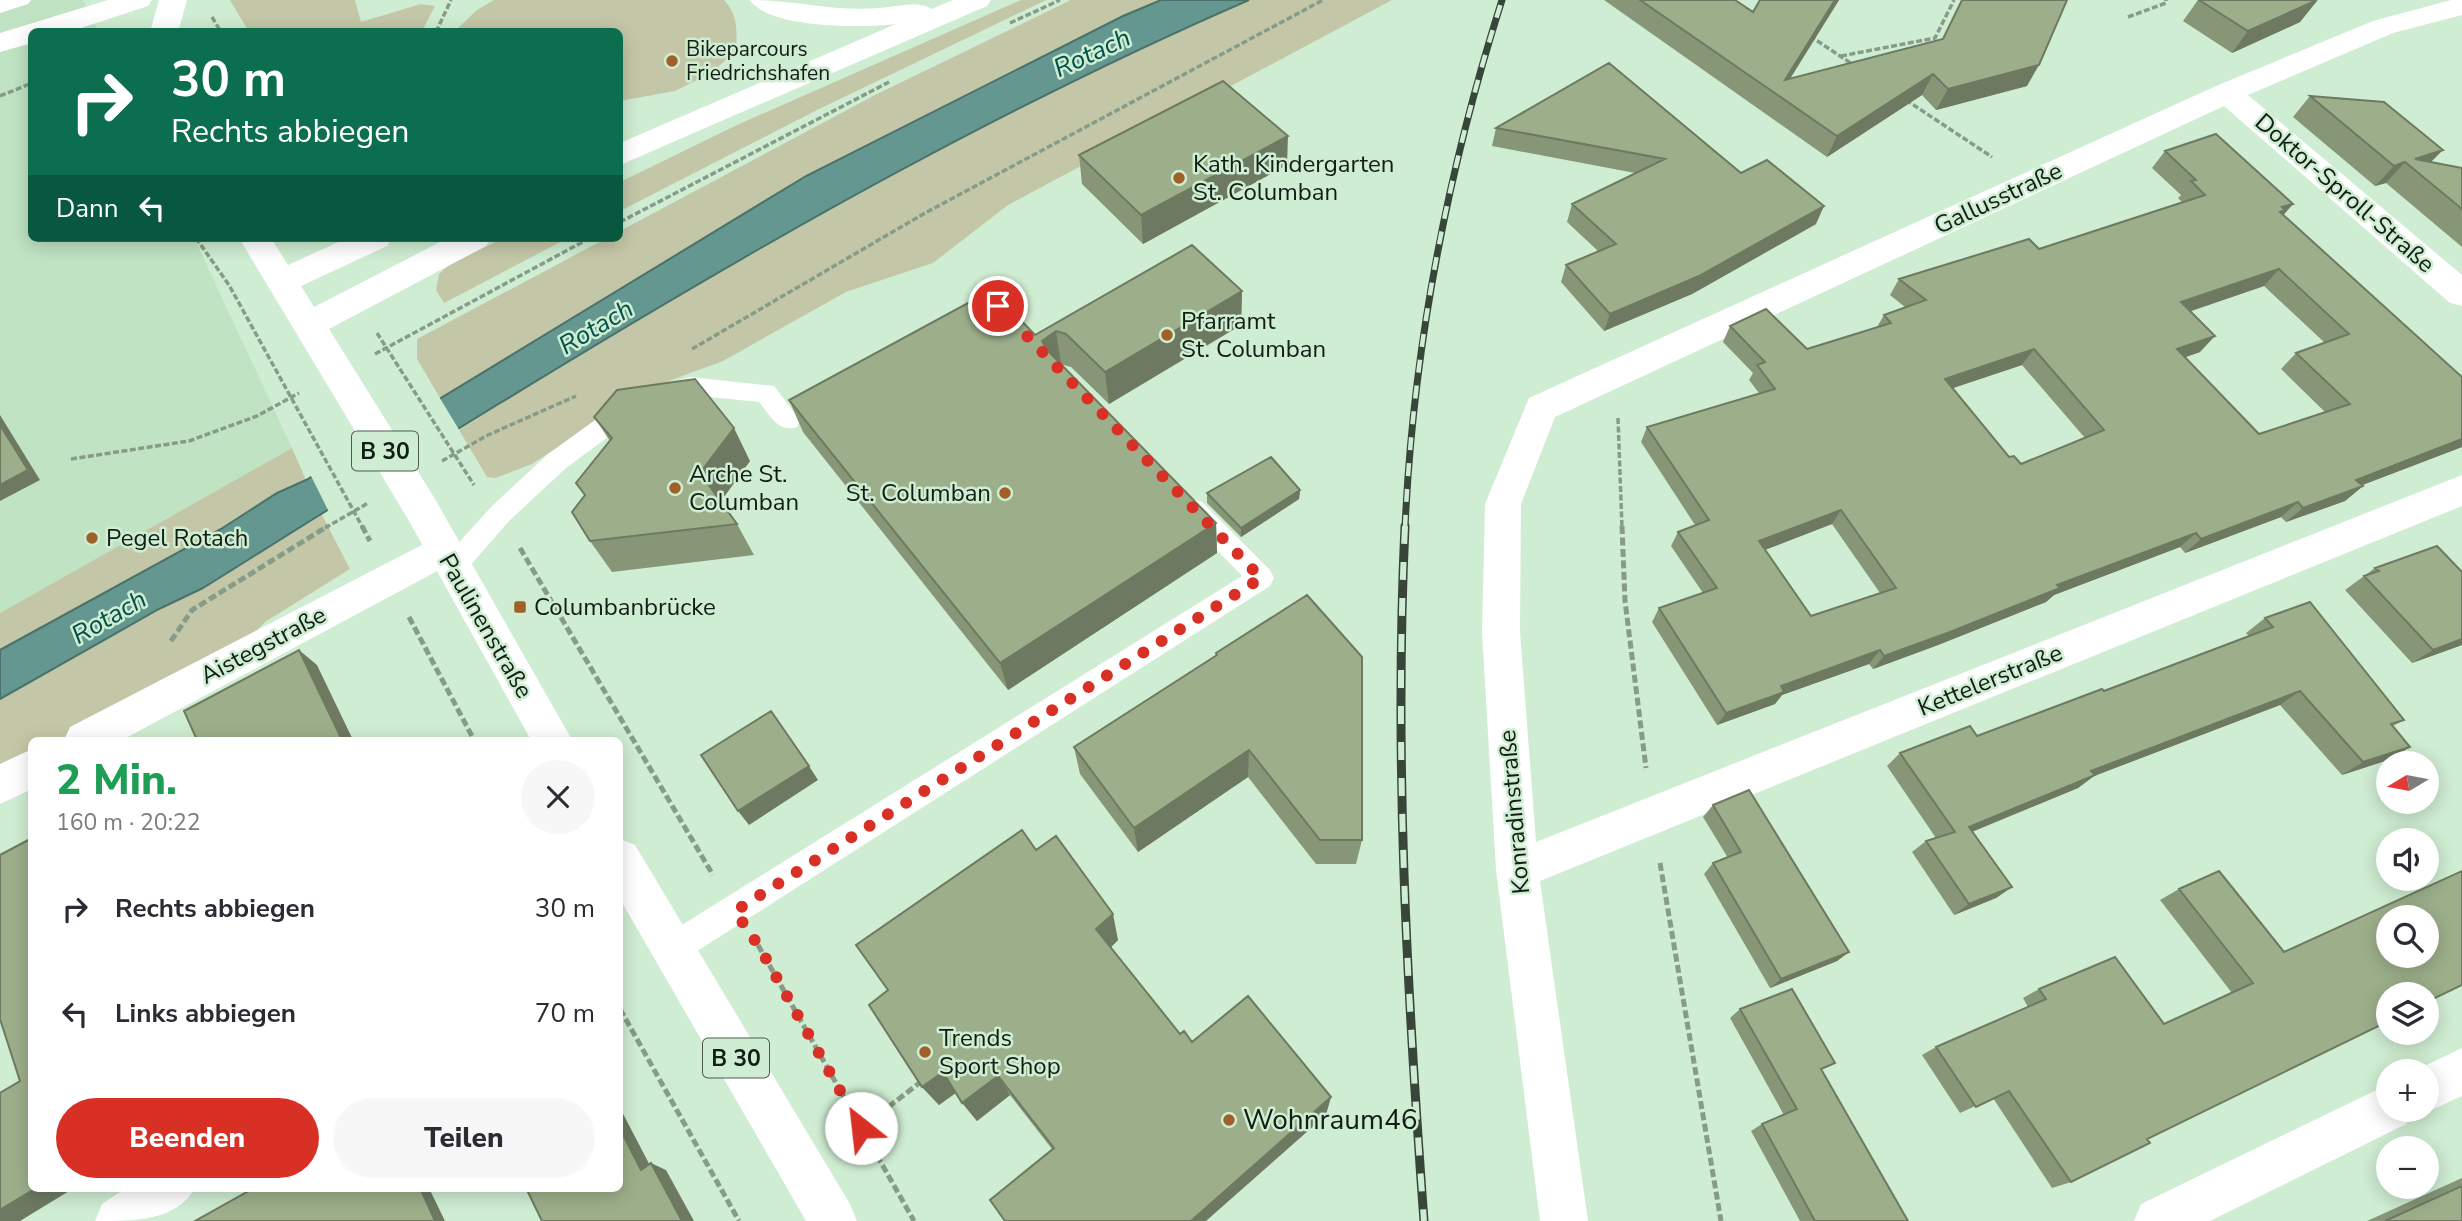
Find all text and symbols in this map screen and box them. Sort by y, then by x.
water label: Rotach [1048,20,1136,86]
place label: Bikeparcours Friedrichshafen [686,35,830,87]
text: 30 m [171,46,286,113]
marker: Bikeparcours Friedrichshafen [664,53,680,69]
icon: right [56,56,147,147]
street label: Doktor-Sproll-Straße [2248,106,2442,280]
text: Rechts abbiegen [171,110,410,153]
place label: Kath. Kindergarten St. Columban [1193,148,1394,208]
street label: Gallusstraße [1929,154,2067,242]
marker: Kath. Kindergarten St. Columban [1171,170,1187,186]
icon: left [133,189,171,227]
text: Dann [56,191,119,226]
pin [968,276,1028,336]
icon: arrive [979,287,1017,325]
water label: Rotach [552,291,640,363]
place label: Pfarramt St. Columban [1181,305,1326,365]
marker: Pfarramt St. Columban [1159,327,1175,343]
road number: B 30 [352,432,418,471]
place label: Arche St. Columban [689,458,799,518]
place label: St. Columban [846,477,991,509]
marker: Arche St. Columban [667,480,683,496]
marker: St. Columban [997,485,1013,501]
place label: Pegel Rotach [106,522,248,554]
marker: Pegel Rotach [84,530,100,546]
street label: Paulinenstraße [432,548,540,704]
water label: Rotach [65,582,153,652]
place label: Columbanbrücke [534,591,716,623]
street label: Aistegstraße [194,598,332,692]
marker: Columbanbrücke [512,599,528,615]
street label: Kettelerstraße [1913,636,2067,724]
street label: Konradinstraße [1491,729,1537,895]
north arrow [2376,751,2440,814]
map controls [2376,751,2439,1199]
text: 2 Min. [56,752,177,809]
button: close [521,760,595,834]
text: 160 m · 20:22 [56,807,201,838]
button: sound [2376,828,2439,891]
icon: right [56,890,94,928]
text: Rechts abbiegen [115,891,315,926]
text: 30 m [535,891,595,926]
button: search [2376,905,2439,968]
button: layers [2376,982,2439,1045]
icon: left [56,995,94,1033]
text: Links abbiegen [115,996,296,1031]
text: 70 m [535,996,595,1031]
place label: Trends Sport Shop [939,1022,1061,1082]
road number: B 30 [703,1038,769,1078]
marker: Trends Sport Shop [917,1044,933,1060]
button: + [2376,1059,2439,1122]
position arrow [824,1091,898,1165]
button: Beenden [56,1098,319,1178]
button: Teilen [333,1098,595,1178]
place label: Wohnraum46 [1243,1101,1418,1139]
marker: Wohnraum46 [1221,1112,1237,1128]
button: − [2376,1136,2439,1199]

